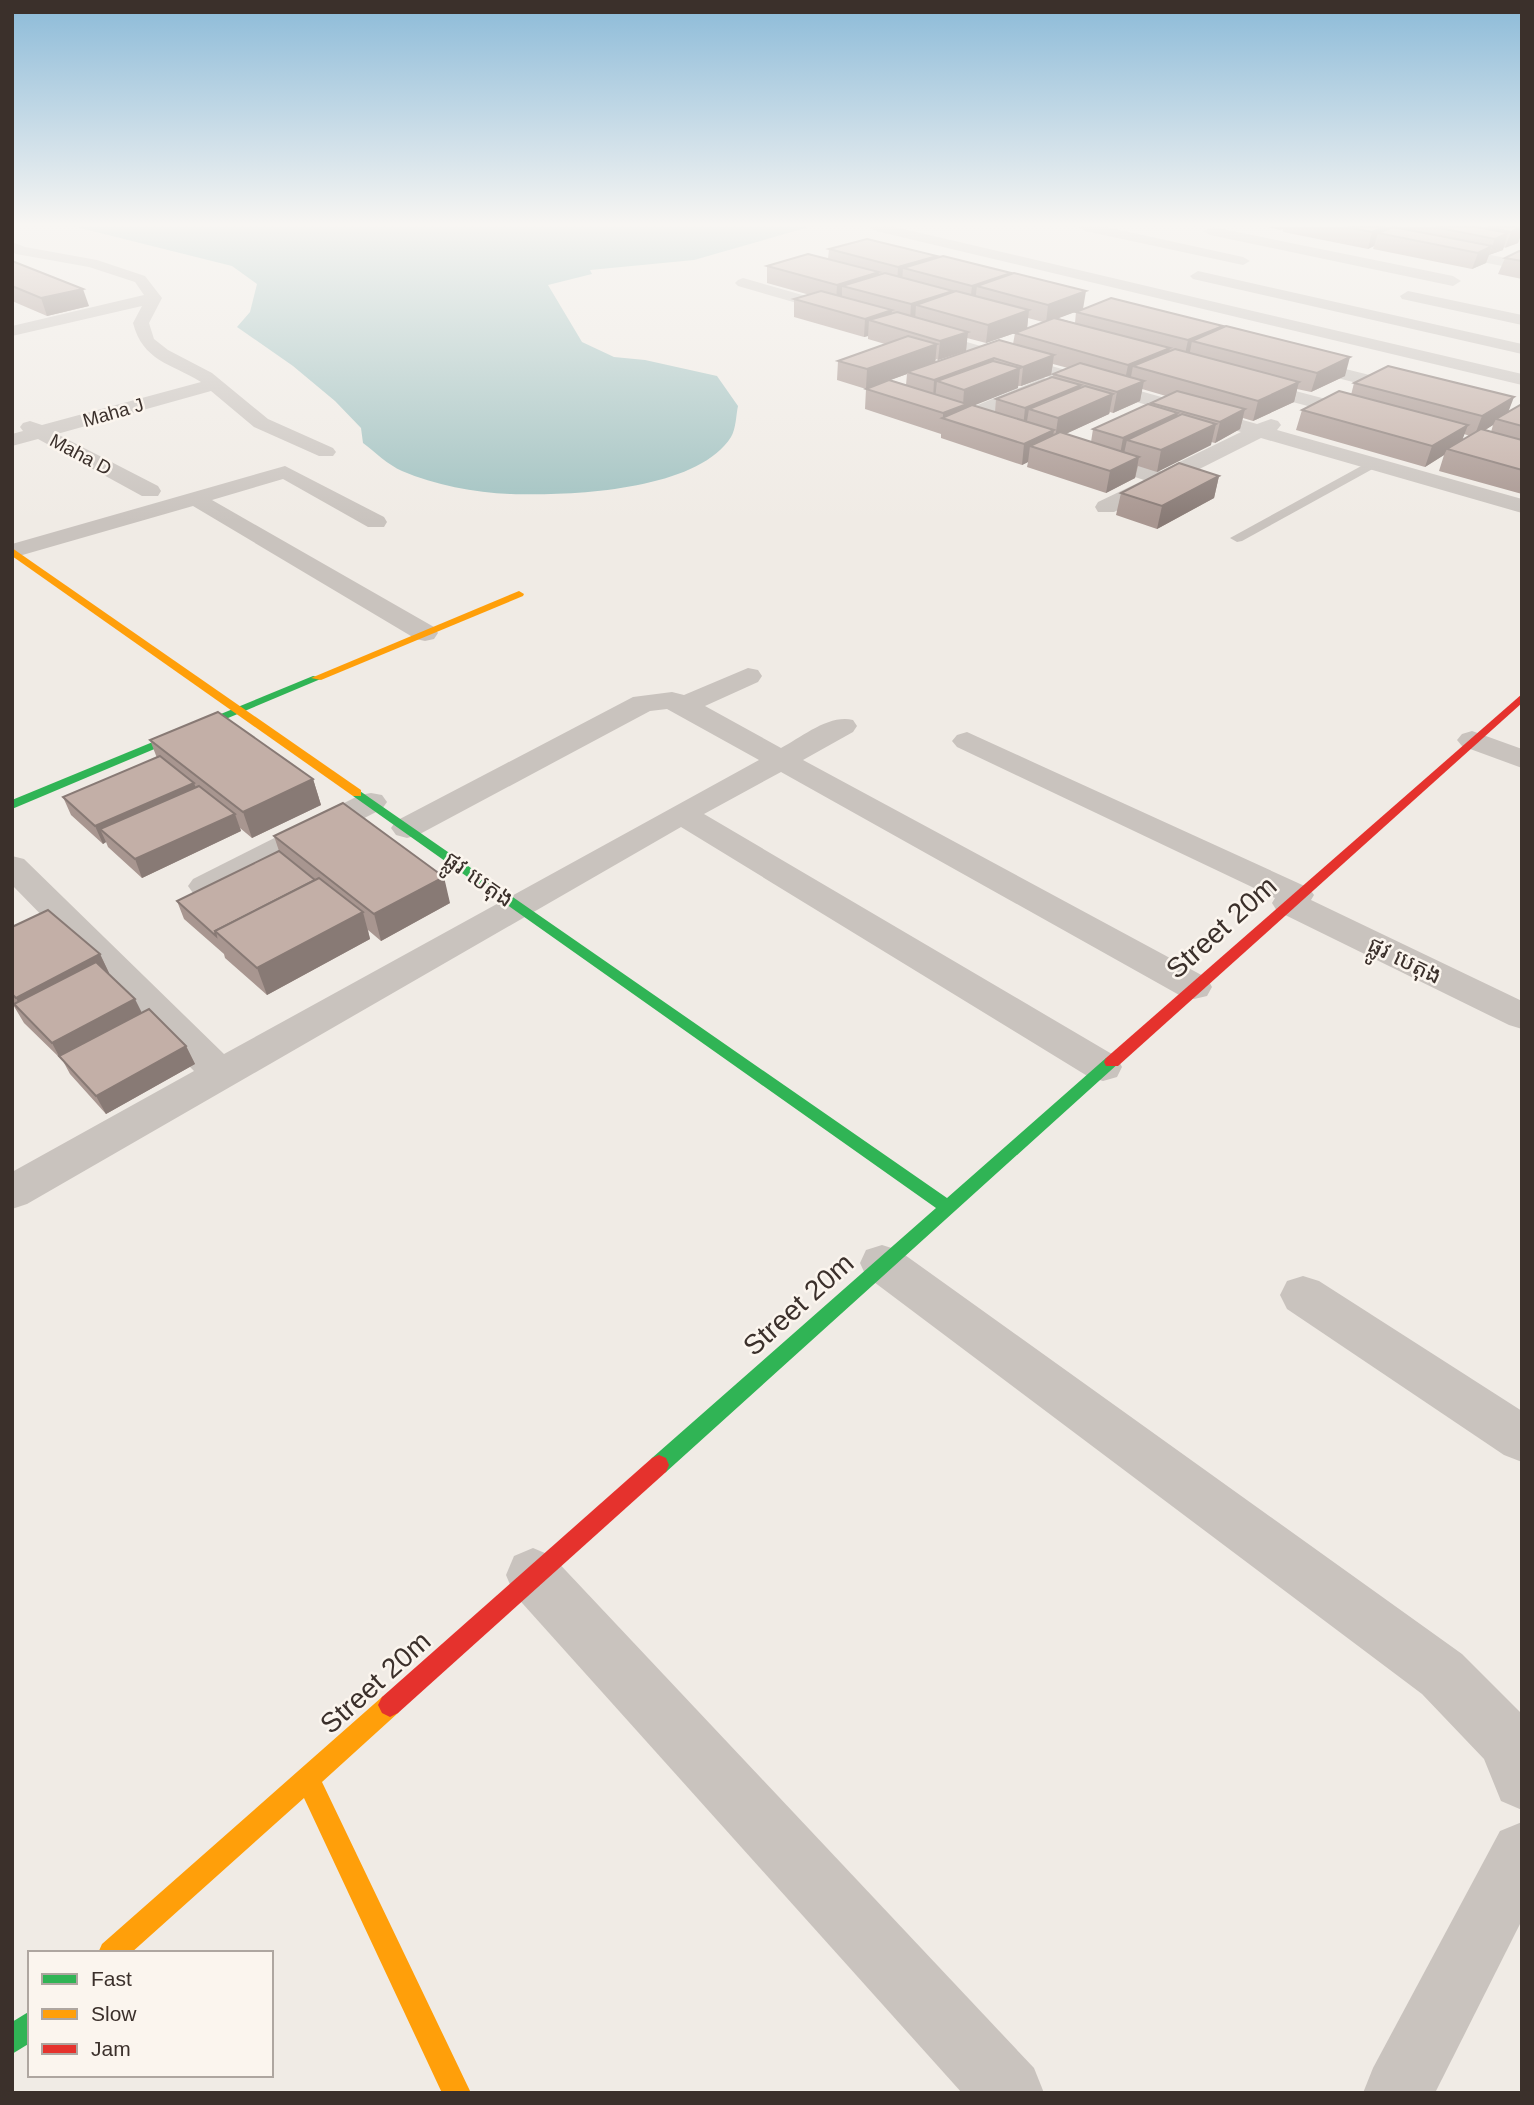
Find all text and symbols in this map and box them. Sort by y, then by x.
street label: Maha J [80,394,146,431]
street label: Maha D [46,430,115,479]
street label: ផ្លូវ បេតុង [434,846,519,920]
street label: Street 20m [1160,870,1283,985]
street label: ផ្លូវ បេតុង [1360,931,1446,997]
street label: Street 20m [737,1247,860,1362]
street label: Street 20m [314,1625,437,1740]
legend [28,1951,273,2077]
text: Fast [91,1967,132,1990]
text: Slow [91,2002,137,2025]
text: Jam [91,2037,131,2060]

